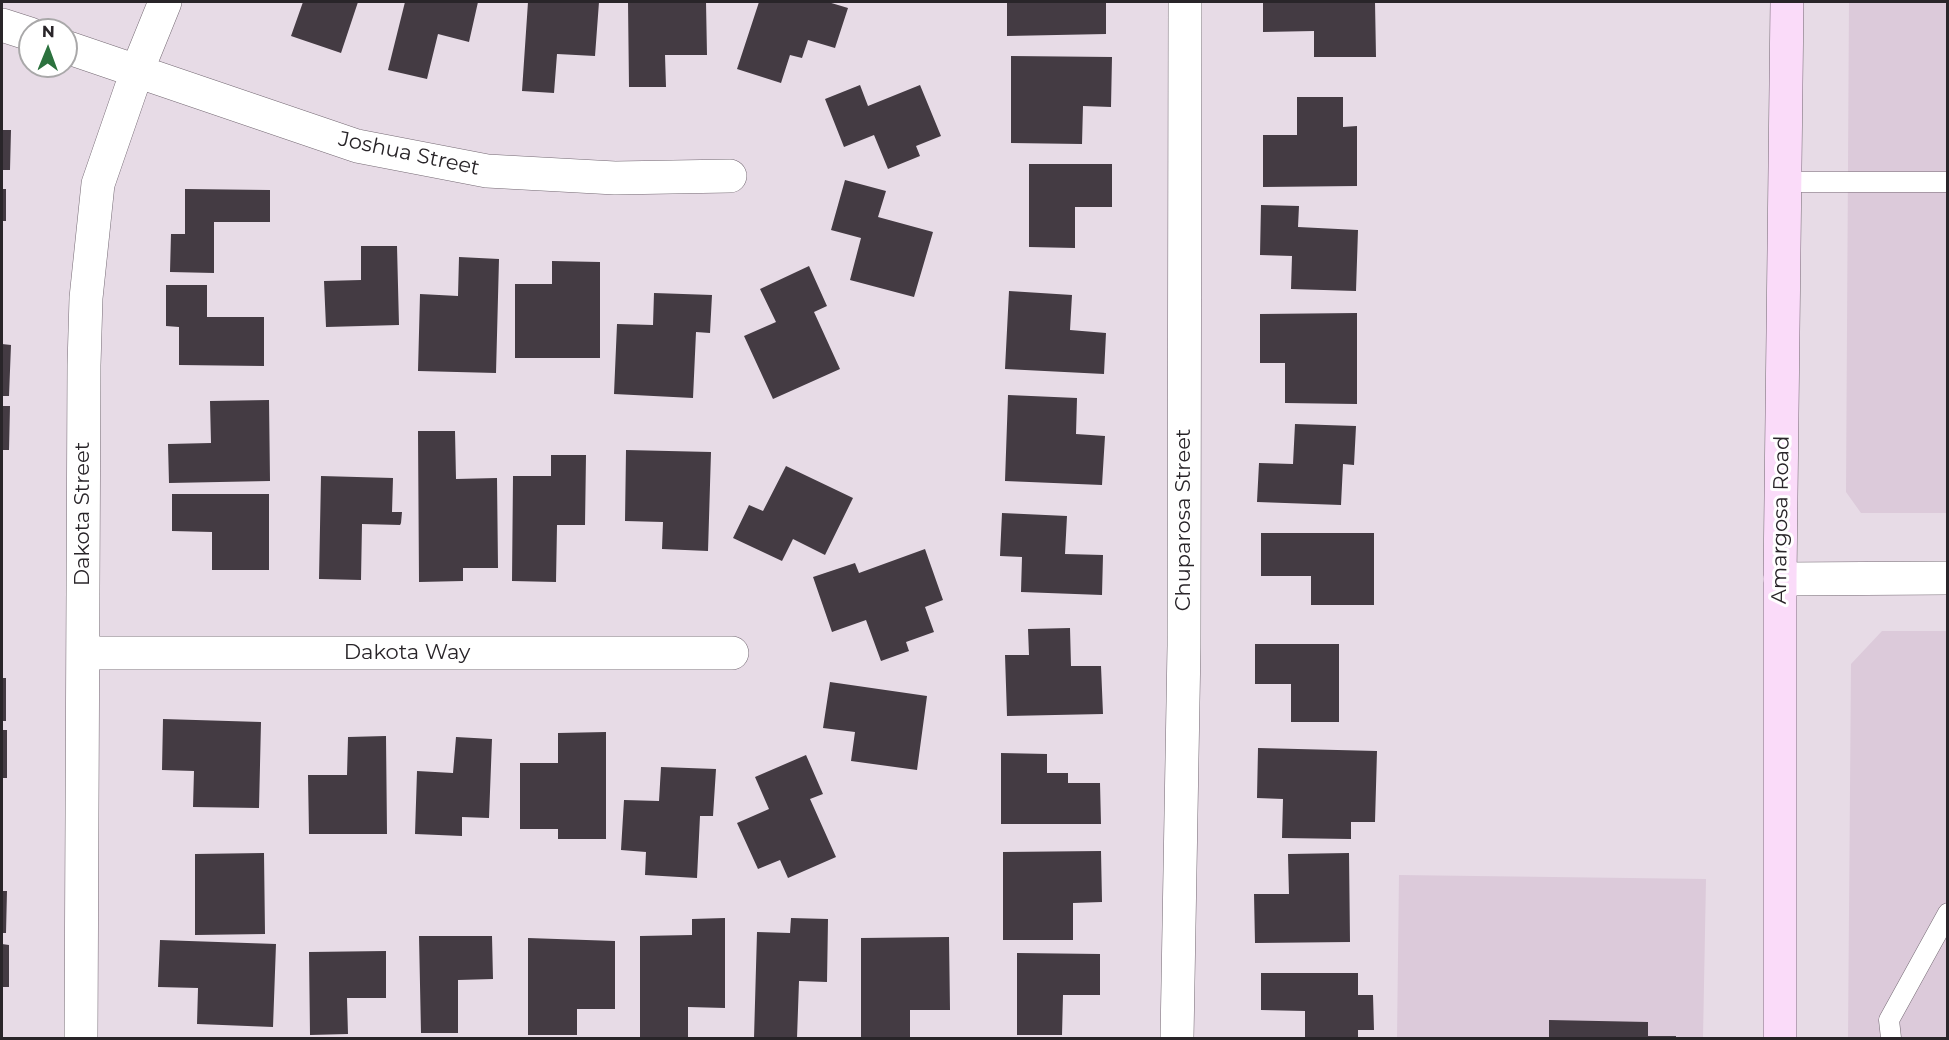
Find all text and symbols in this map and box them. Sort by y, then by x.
north arrow [18,18,78,78]
text: N [42,22,55,41]
street label: Joshua Street [336,127,482,181]
street label: Chuparosa Street [1171,429,1197,611]
street label: Amargosa Road [1767,436,1795,604]
street label: Dakota Street [70,442,96,586]
street label: Dakota Way [344,640,470,666]

